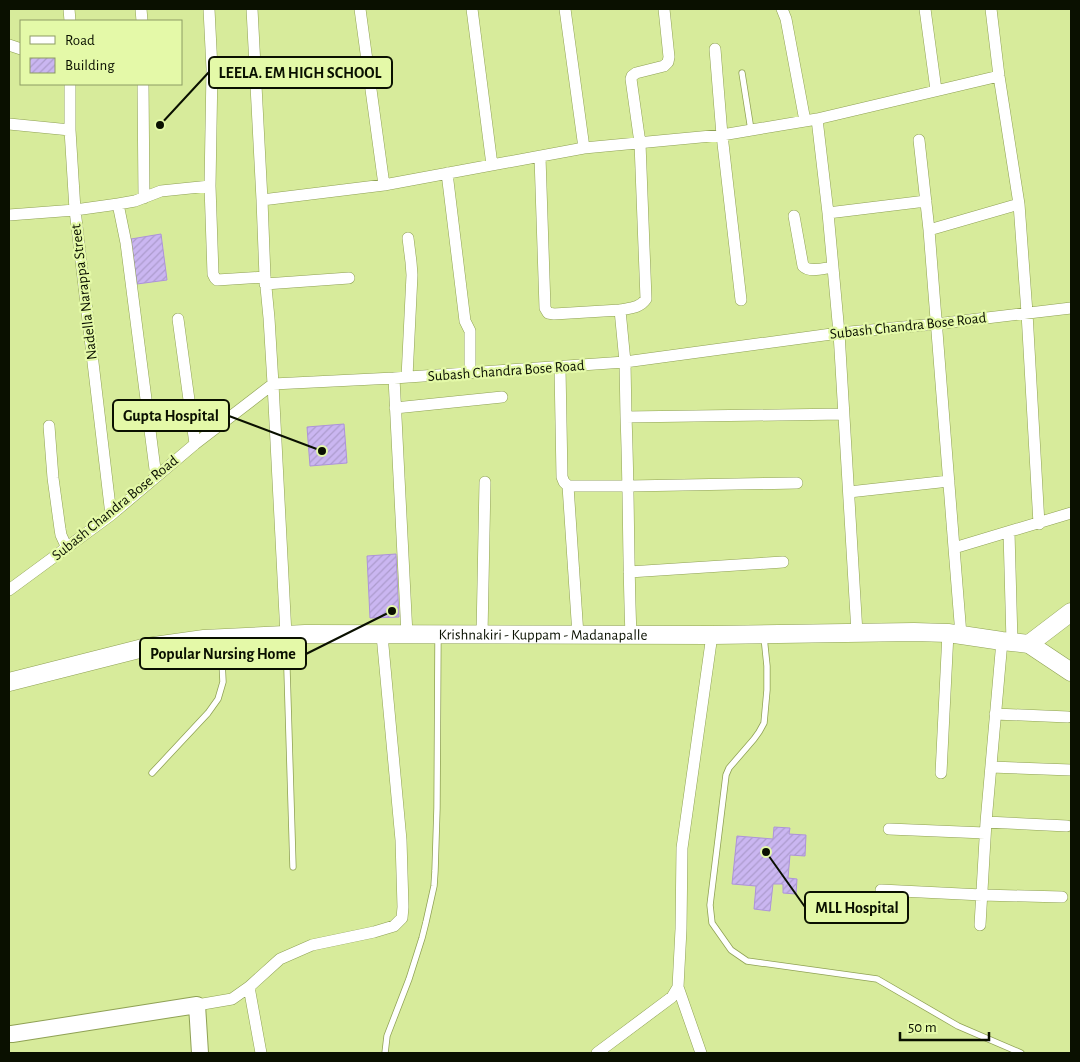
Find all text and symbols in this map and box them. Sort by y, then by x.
legend [20,20,182,85]
text: Road [65,33,95,48]
callout: LEELA. EM HIGH SCHOOL [209,57,392,88]
text: Building [65,58,115,73]
text: LEELA. EM HIGH SCHOOL [219,65,381,81]
street label: Nadella Narappa Street [68,223,100,361]
street label: Subash Chandra Bose Road [829,310,987,342]
street label: Subash Chandra Bose Road [427,358,585,384]
callout: Gupta Hospital [113,400,229,431]
text: Gupta Hospital [123,408,219,424]
street label: Subash Chandra Bose Road [49,453,181,563]
street label: Krishnakiri - Kuppam - Madanapalle [438,627,648,642]
callout: Popular Nursing Home [140,638,306,669]
text: Popular Nursing Home [150,646,296,662]
callout: MLL Hospital [805,892,908,923]
text: MLL Hospital [815,900,899,916]
scale bar [900,1010,989,1042]
text: 50 m [908,1020,937,1035]

